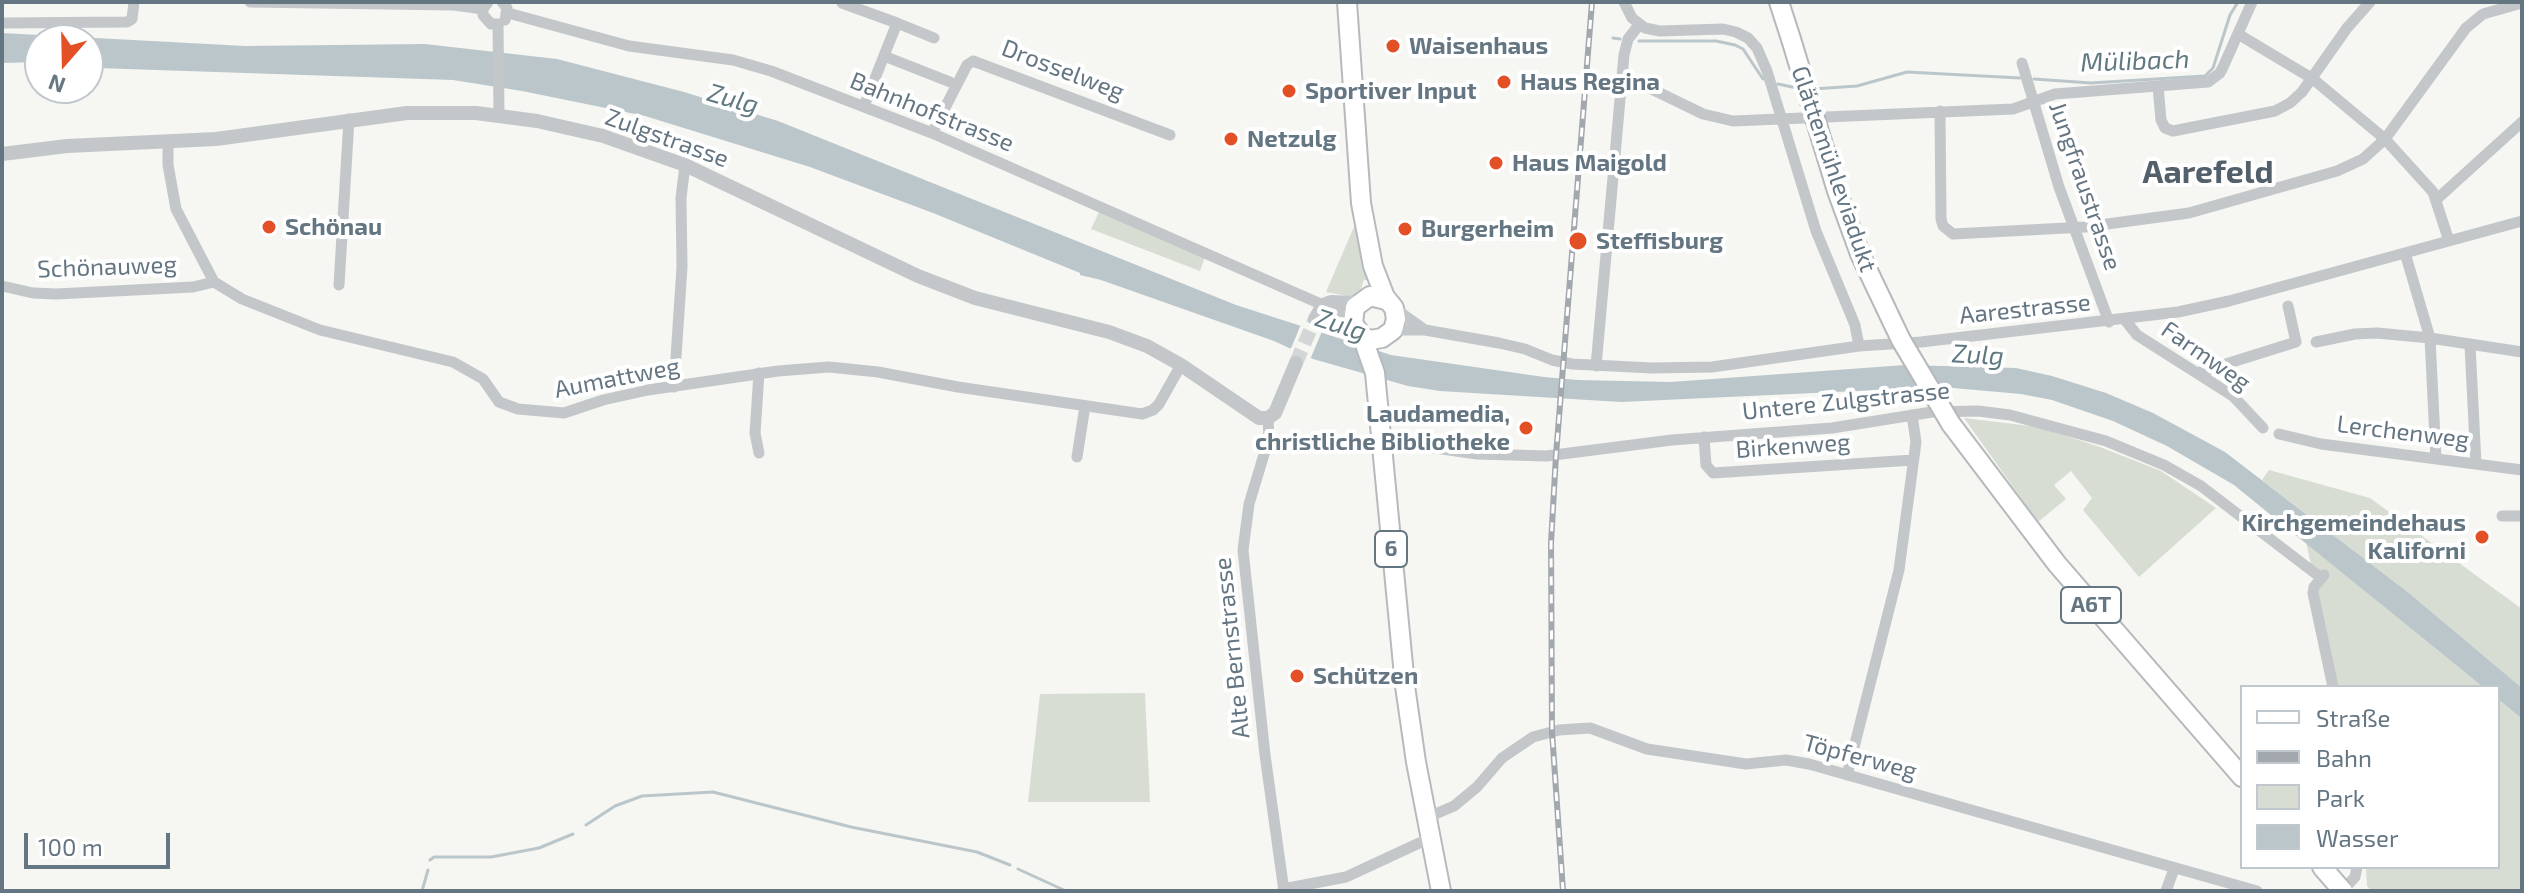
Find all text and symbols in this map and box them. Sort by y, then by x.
north arrow [24,24,104,104]
place label: Waisenhaus [1409,32,1548,60]
street label: Drosselweg [998,33,1128,107]
marker: Waisenhaus [1384,37,1402,55]
water label: Mülibach [2080,44,2190,78]
street label: Glättemühleviadukt [1785,62,1883,276]
street label: Bahnhofstrasse [846,66,1018,158]
place label: Haus Regina [1520,68,1660,96]
text: N [45,70,68,100]
marker: Haus Regina [1495,73,1513,91]
water label: Zulg [704,77,762,121]
place label: Sportiver Input [1305,77,1477,105]
marker: Sportiver Input [1280,82,1298,100]
street label: Jungfraustrasse [2043,98,2127,274]
street label: Zulgstrasse [601,102,733,174]
place label: Netzulg [1247,125,1336,153]
marker: Netzulg [1222,130,1240,148]
place label: Haus Maigold [1512,149,1667,177]
district label: Aarefeld [2143,153,2273,191]
marker: Haus Maigold [1487,154,1505,172]
place label: Schönau [285,213,382,241]
place label: Burgerheim [1421,215,1554,243]
marker: Schönau [260,218,278,236]
marker: Burgerheim [1396,220,1414,238]
place label: Steffisburg [1596,227,1723,255]
marker: Steffisburg [1567,230,1589,252]
street label: Schönauweg [37,250,177,284]
street label: Aarestrasse [1958,288,2092,330]
water label: Zulg [1311,302,1371,348]
street label: Farmweg [2156,315,2256,397]
water label: Zulg [1951,338,2005,372]
street label: Aumattweg [552,352,682,404]
street label: Untere Zulgstrasse [1741,376,1951,426]
place label: Laudamedia, christliche Bibliotheke [1255,400,1510,456]
street label: Lerchenweg [2335,410,2471,454]
marker: Laudamedia, christliche Bibliotheke [1517,419,1535,437]
street label: Birkenweg [1735,428,1851,464]
place label: Kirchgemeindehaus Kaliforni [2241,509,2466,565]
marker: Kirchgemeindehaus Kaliforni [2473,528,2491,546]
road number: 6 [1375,531,1407,567]
street label: Alte Bernstrasse [1208,556,1256,740]
road number: A6T [2061,587,2121,623]
place label: Schützen [1313,662,1418,690]
marker: Schützen [1288,667,1306,685]
legend [2240,685,2500,869]
text: Straße [2316,703,2390,732]
street label: Töpferweg [1800,728,1920,786]
text: Bahn [2316,743,2372,772]
text: Park [2316,783,2365,812]
scale bar [28,817,174,867]
text: Wasser [2316,823,2399,852]
text: 100 m [38,832,103,861]

